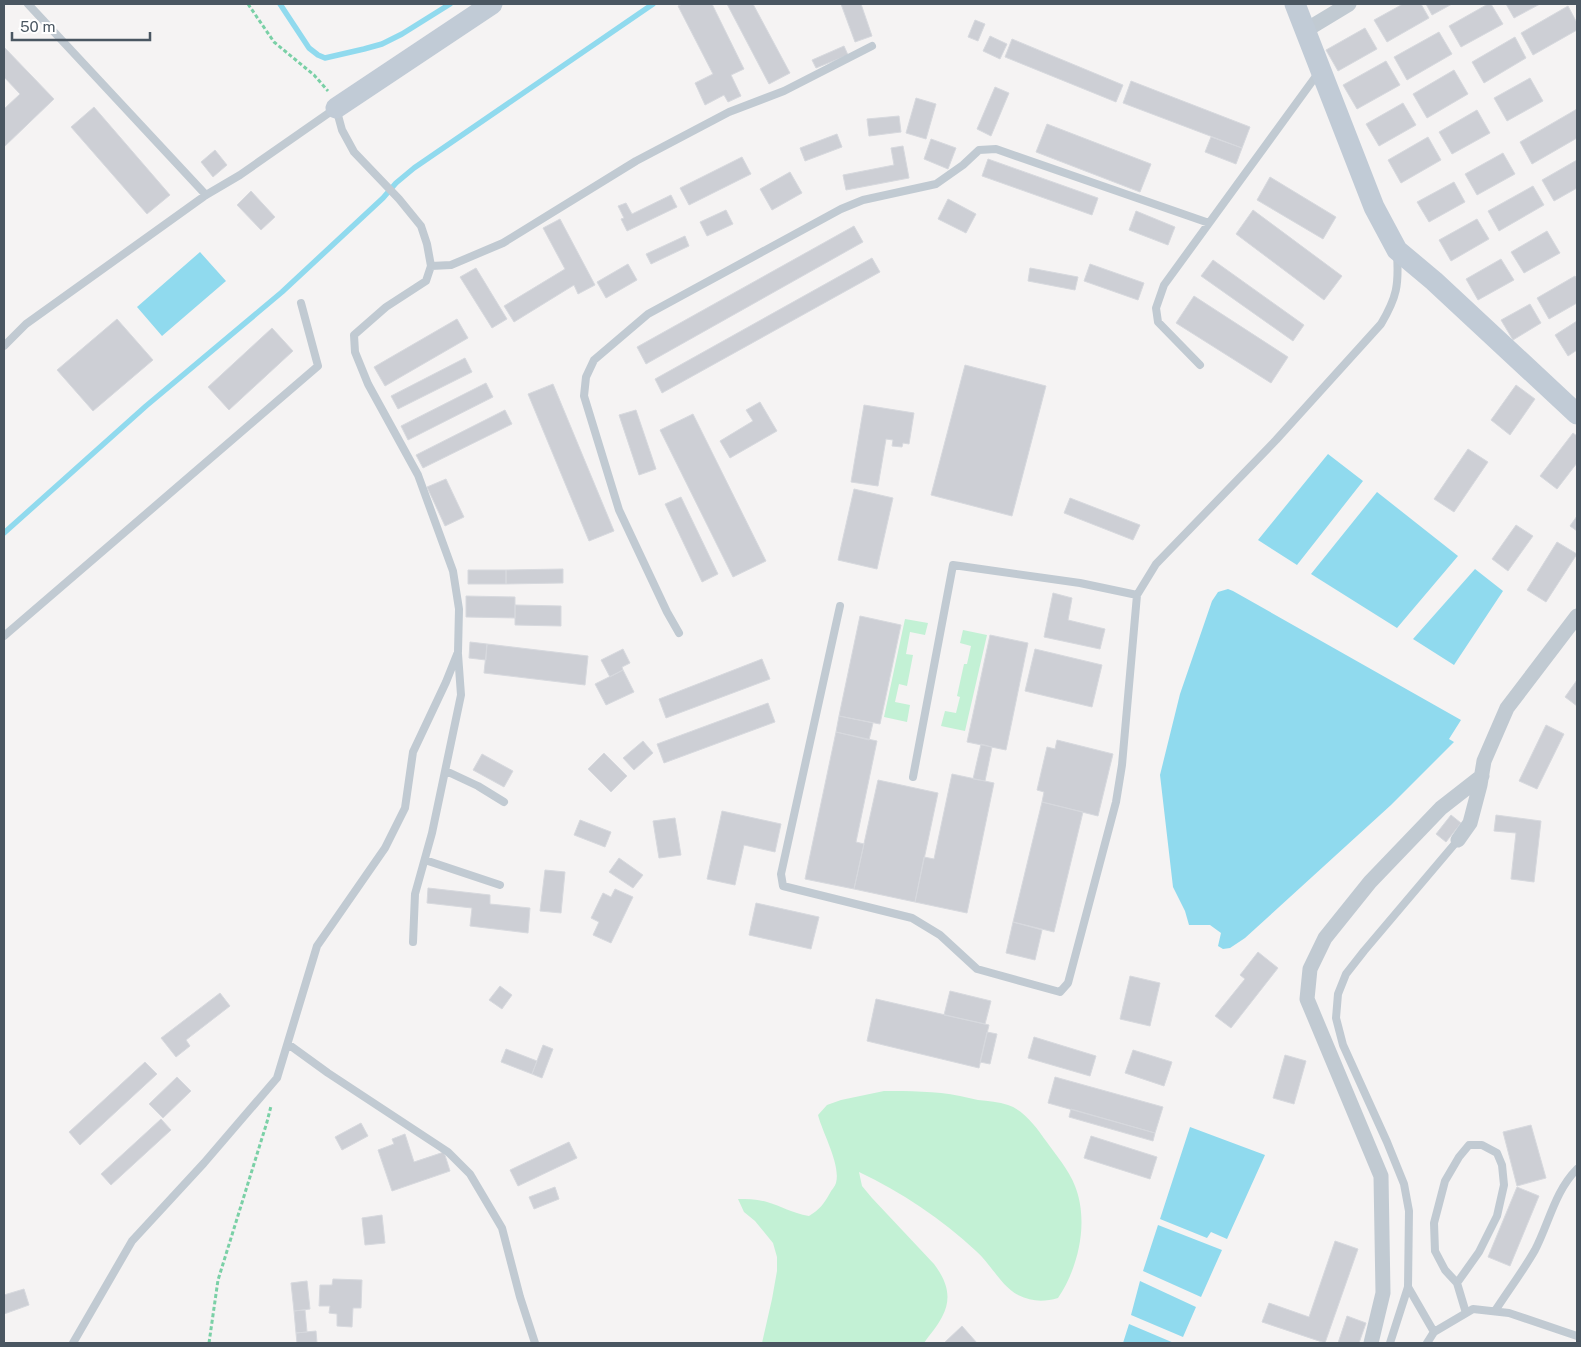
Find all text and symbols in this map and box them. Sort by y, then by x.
scale bar [12,10,150,42]
text: 50 m [20,18,55,35]

